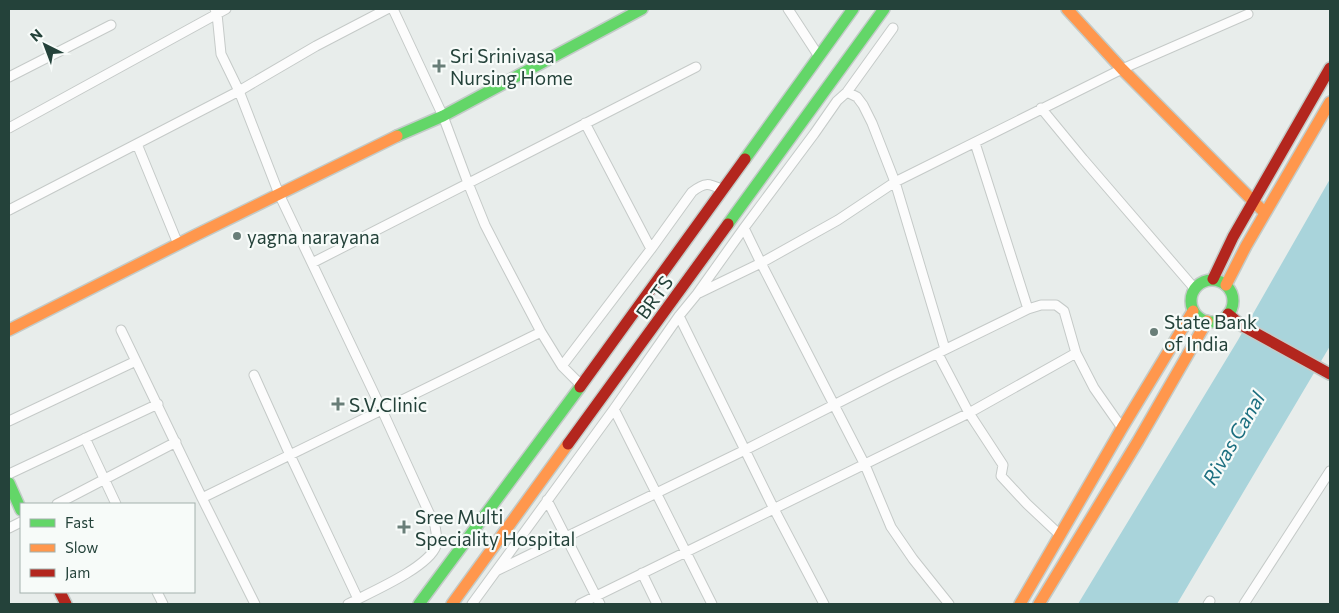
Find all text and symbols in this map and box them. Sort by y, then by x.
north arrow [20,20,70,70]
text: N [26,25,46,45]
place label: Sri Srinivasa Nursing Home [450,44,573,89]
marker: Sri Srinivasa Nursing Home [432,59,446,73]
place label: yagna narayana [247,225,380,248]
marker: yagna narayana [231,230,243,242]
street label: BRTS [631,271,677,323]
place label: State Bank of India [1164,310,1257,355]
marker: State Bank of India [1148,326,1160,338]
water label: Rivas Canal [1197,387,1270,489]
place label: S.V.Clinic [349,393,427,416]
marker: S.V.Clinic [331,397,345,411]
legend [20,503,195,593]
place label: Sree Multi Speciality Hospital [415,505,575,550]
text: Fast [65,513,94,531]
marker: Sree Multi Speciality Hospital [397,520,411,534]
text: Slow [65,538,98,556]
text: Jam [65,563,90,581]

